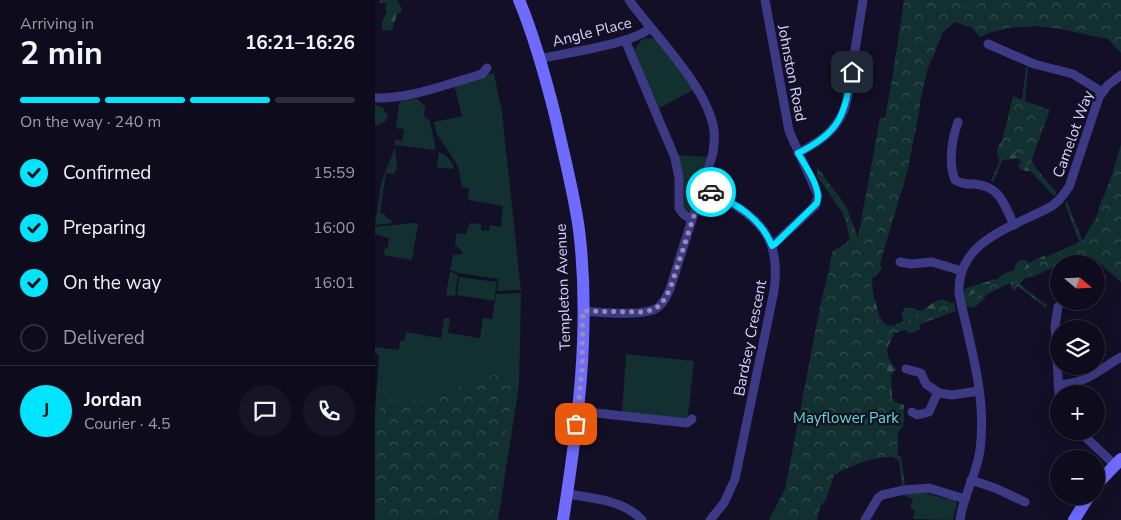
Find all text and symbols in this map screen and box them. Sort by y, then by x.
street label: Angle Place [550,12,634,52]
text: Arriving in [20,13,94,35]
street label: Johnston Road [773,22,811,123]
text: 16:21–16:26 [245,30,355,56]
text: 2 min [20,32,103,75]
pin [831,51,873,93]
icon: home [838,58,866,86]
street label: Camelot Way [1048,87,1098,180]
text: On the way · 240 m [20,111,161,133]
icon: check [20,159,48,187]
text: Confirmed [63,160,151,186]
text: 15:59 [313,162,355,184]
courier [686,167,736,217]
icon: car [697,178,725,206]
icon: check [20,214,48,242]
text: Preparing [63,215,146,241]
text: 16:00 [313,217,355,239]
street label: Templeton Avenue [551,223,575,351]
north arrow [1050,255,1105,310]
map controls [1050,255,1105,505]
icon: check [20,269,48,297]
text: On the way [63,270,161,296]
text: 16:01 [313,272,355,294]
street label: Bardsey Crescent [729,278,771,398]
button: layers [1050,320,1105,375]
text: Delivered [63,325,145,351]
button: chat [239,385,291,437]
button: phone [303,385,355,437]
button: + [1050,385,1105,440]
text: Jordan [84,387,142,413]
text: J [43,398,49,424]
pin [555,403,597,445]
park label: Mayflower Park [793,408,899,428]
icon: bag [562,410,590,438]
text: Courier · 4.5 [84,413,170,435]
button: − [1050,450,1105,505]

